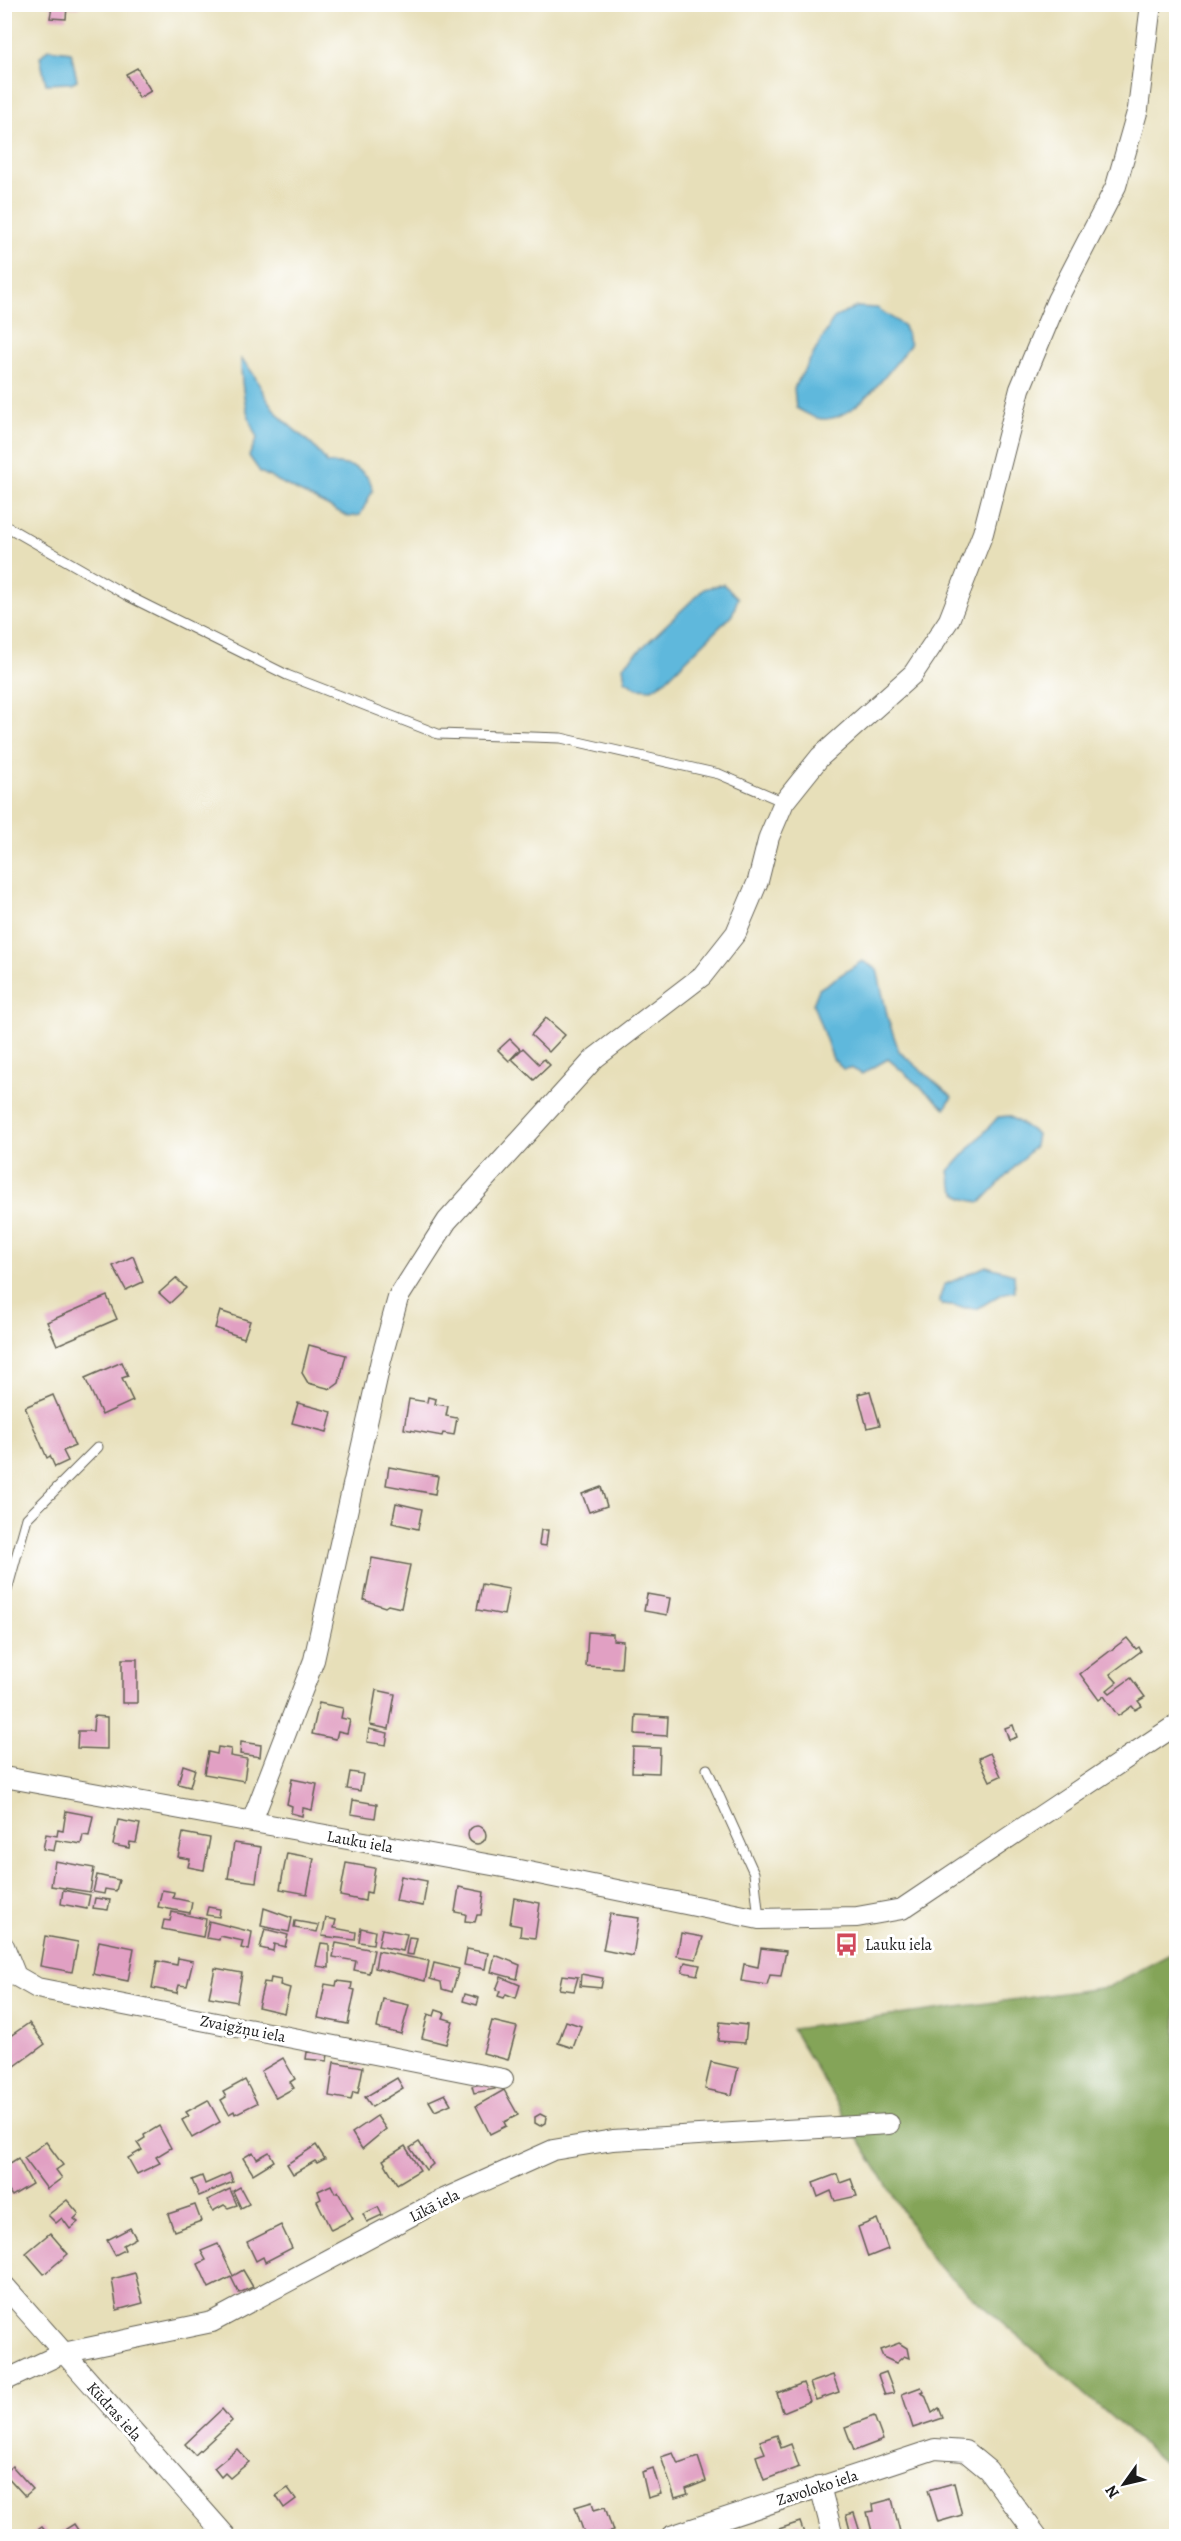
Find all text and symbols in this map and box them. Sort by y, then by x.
street label: Lauku iela [325,1825,395,1859]
bus stop icon: Lauku iela [834,1931,860,1957]
place label: Lauku iela [865,1934,933,1956]
street label: Zvaigžņu iela [198,2010,288,2048]
street label: Līkā iela [405,2184,464,2228]
street label: Kūdras iela [82,2377,147,2447]
north arrow [1094,2454,1154,2514]
street label: Zavoloko iela [774,2464,862,2512]
text: N [1100,2481,1125,2503]

